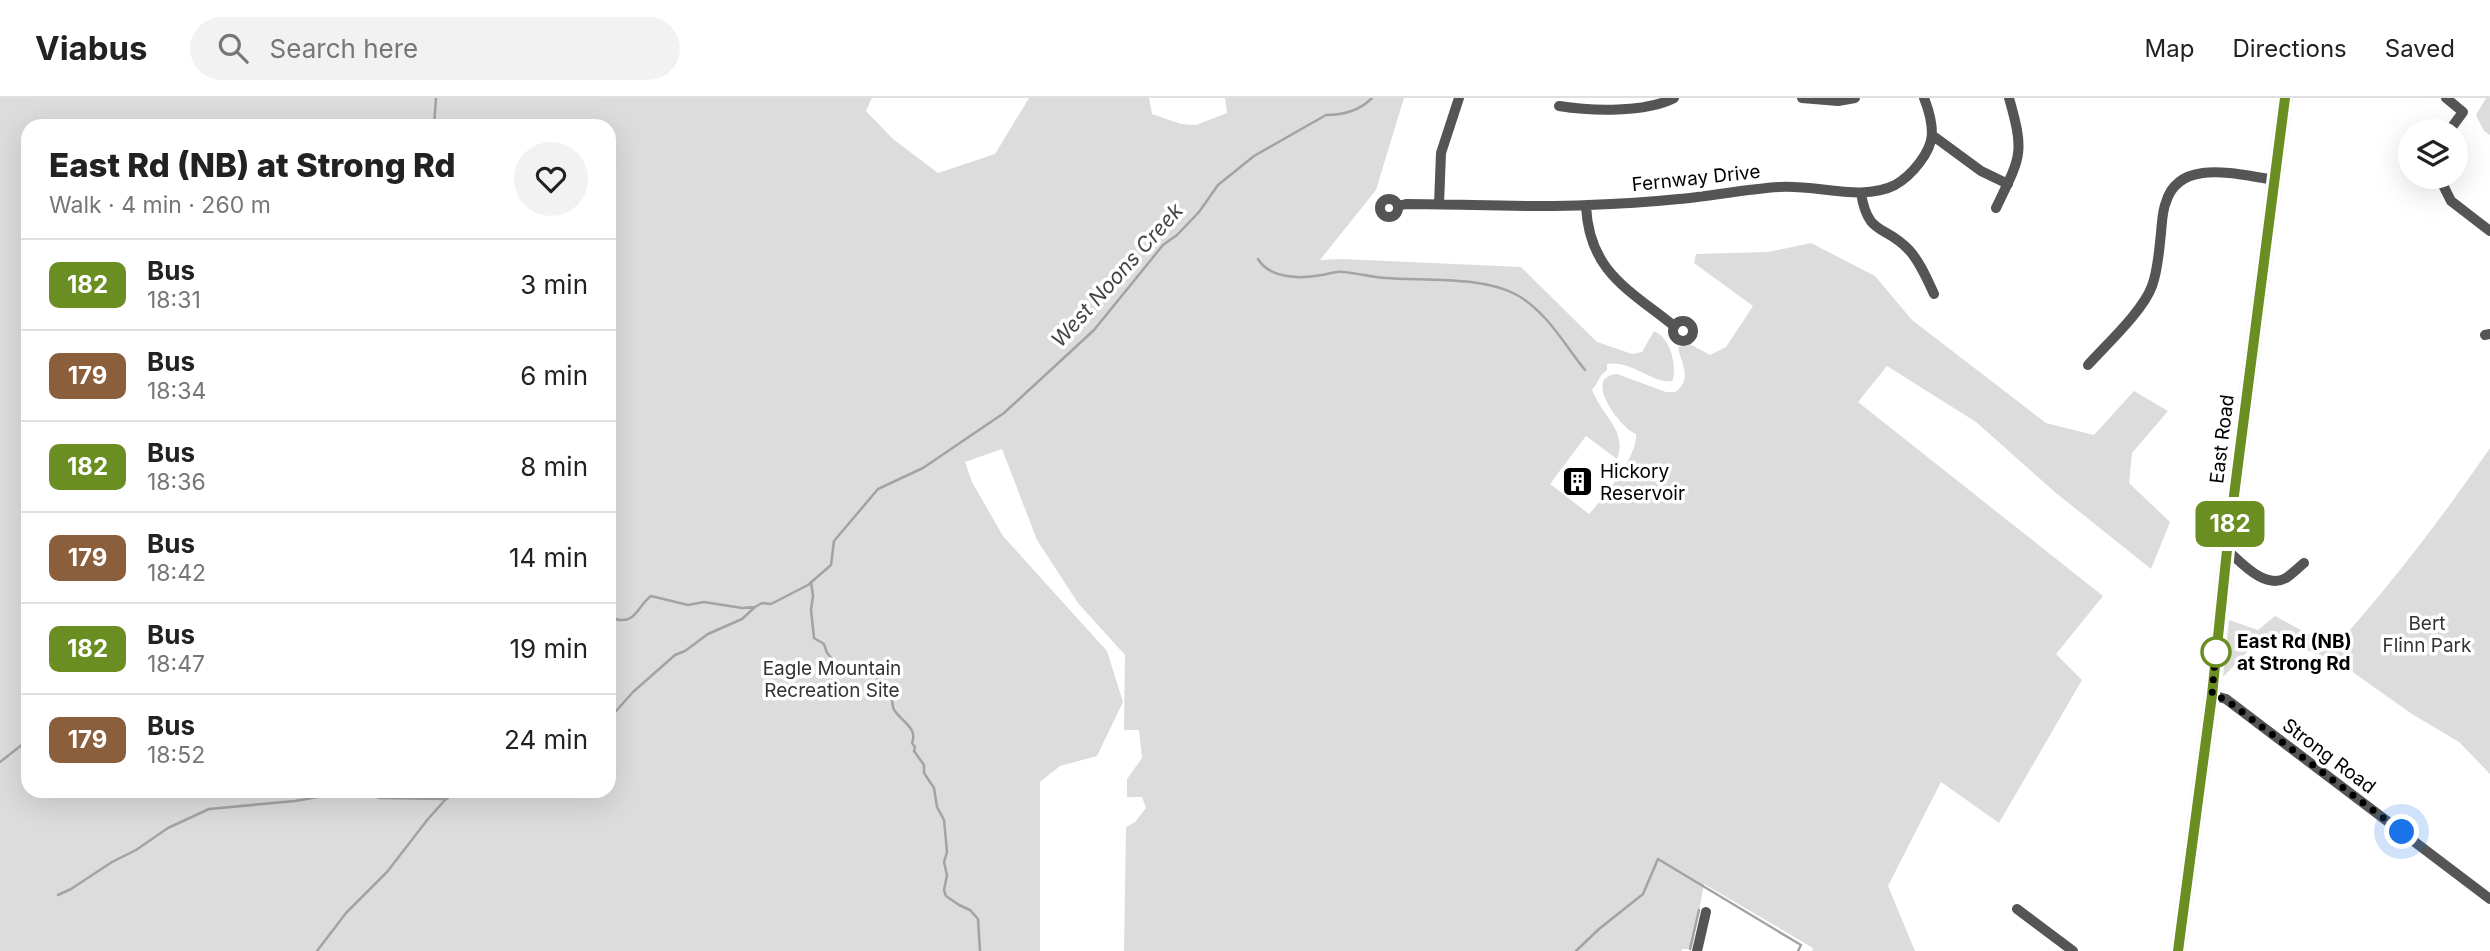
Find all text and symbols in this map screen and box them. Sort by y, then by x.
search box [190,17,680,80]
text: Viabus [35,28,148,68]
icon: search [214,29,252,67]
text: Search here [270,33,418,64]
text: Map [2145,34,2194,63]
text: Directions [2232,34,2347,63]
text: Saved [2385,34,2455,63]
map controls [2398,119,2468,189]
button: layers [2398,119,2468,189]
button: heart [514,142,588,216]
text: East Rd (NB) at Strong Rd [49,145,456,185]
street label: Fernway Drive [1630,160,1762,196]
text: Walk · 4 min · 260 m [49,191,271,219]
water label: West Noons Creek [1046,198,1188,352]
text: Bus [147,255,195,286]
text: 3 min [520,269,588,300]
text: 182 [67,270,108,299]
text: 18:31 [147,286,201,314]
text: Bus [147,346,195,377]
text: 6 min [520,360,588,391]
text: 179 [68,361,107,390]
text: 18:34 [147,377,206,405]
street label: East Road [2205,393,2239,485]
text: Bus [147,437,195,468]
text: 8 min [520,451,588,482]
text: 182 [67,452,108,481]
place label: Hickory Reservoir [1600,460,1685,505]
building icon: Hickory Reservoir [1560,465,1594,499]
text: 18:36 [147,468,206,496]
line badge: 182 [2190,501,2270,547]
text: 182 [2209,509,2251,538]
text: Bus [147,528,195,559]
text: 14 min [509,542,588,573]
text: 179 [68,543,107,572]
text: 18:42 [147,559,206,587]
park label: Bert Flinn Park [2383,612,2472,657]
text: Bus [147,619,195,650]
place label: East Rd (NB) at Strong Rd [2237,630,2352,675]
text: 19 min [510,633,588,664]
text: 182 [67,634,108,663]
marker: East Rd (NB) at Strong Rd [2201,637,2231,667]
text: 18:47 [147,650,205,678]
park label: Eagle Mountain Recreation Site [763,657,901,702]
text: Bus [147,710,195,741]
street label: Strong Road [2278,714,2380,798]
text: 24 min [504,724,588,755]
text: 179 [68,725,107,754]
text: 18:52 [147,741,205,769]
your location [2384,814,2419,849]

